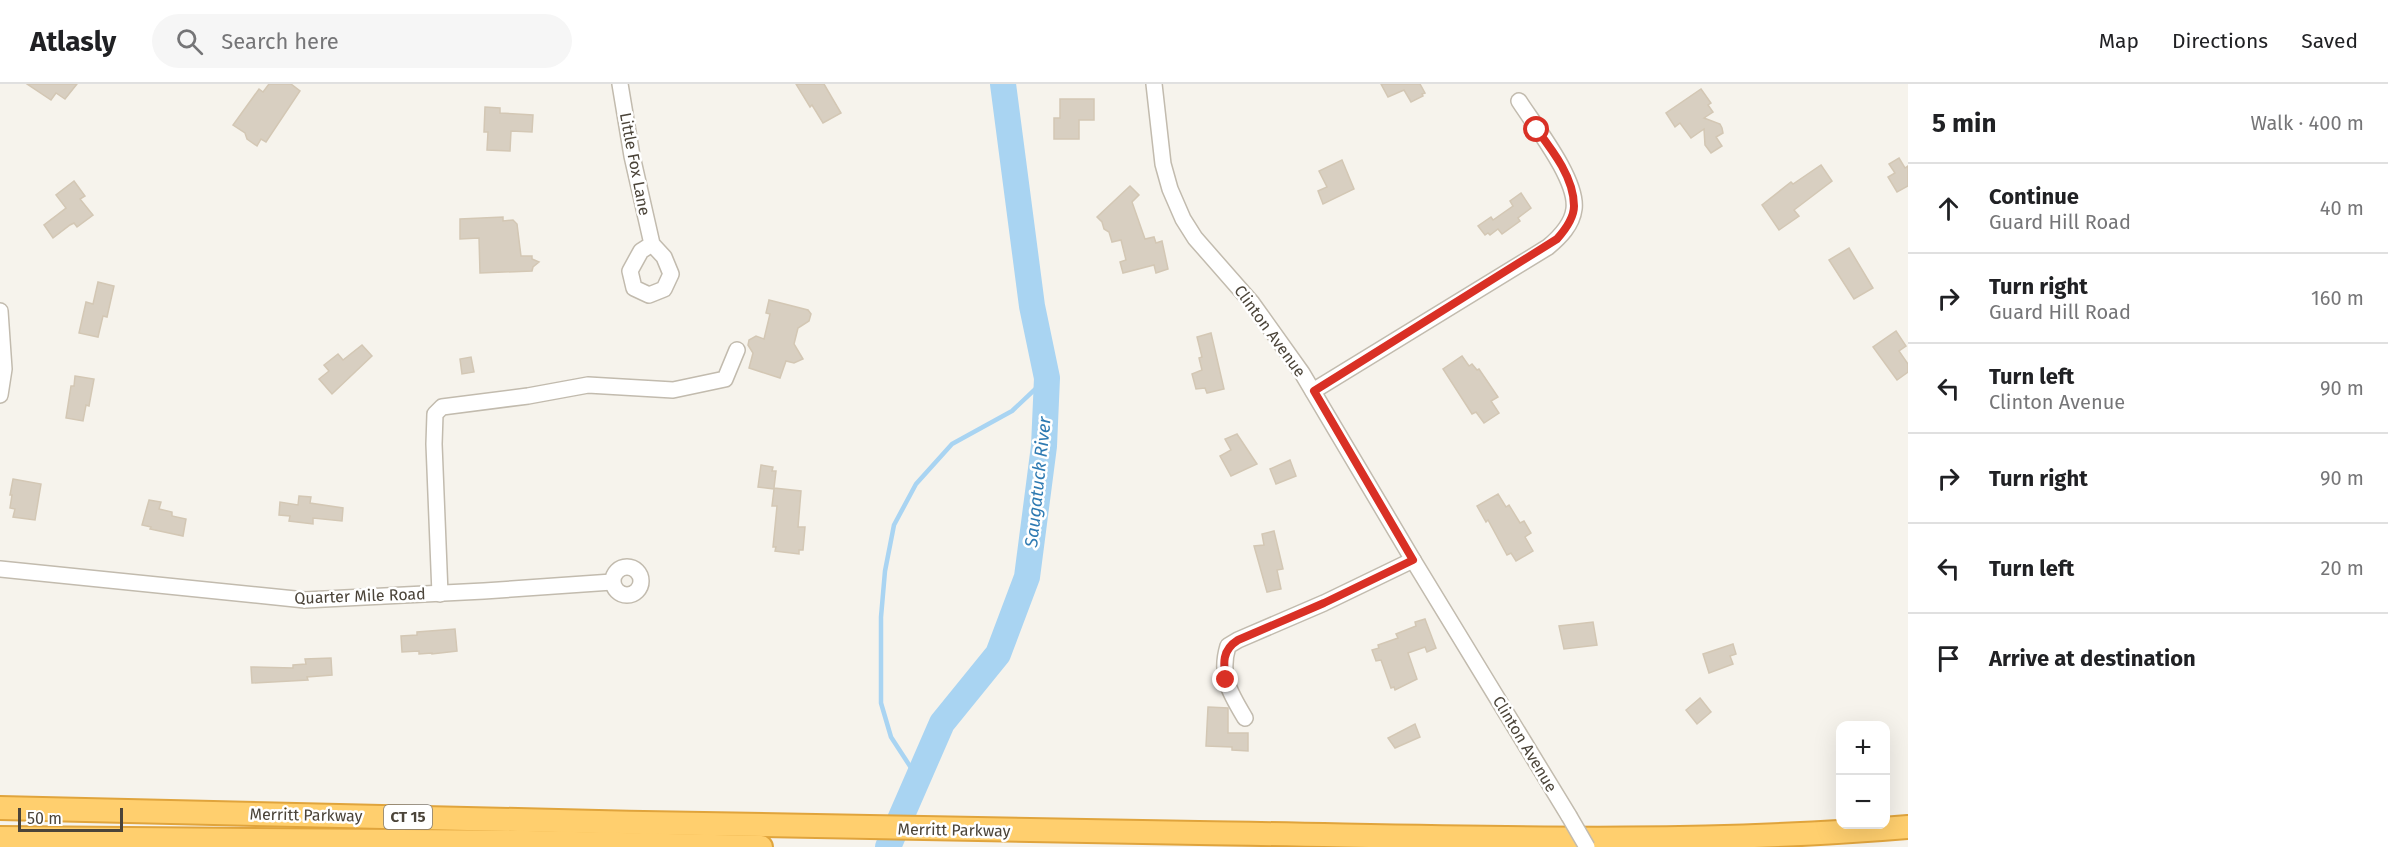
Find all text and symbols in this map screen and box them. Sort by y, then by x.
search box [152,14,572,68]
text: Atlasly [30,25,116,58]
icon: search [173,25,206,58]
text: Search here [221,28,339,55]
text: Map [2099,28,2139,54]
text: Directions [2172,28,2268,54]
text: Saved [2301,28,2358,54]
text: 5 min [1932,108,1996,139]
street label: Little Fox Lane [616,111,654,217]
text: Walk · 400 m [2251,111,2364,135]
route start [1523,116,1549,142]
text: Continue [1989,183,2079,210]
icon: ahead [1932,192,1965,225]
text: 40 m [2320,196,2364,220]
text: Guard Hill Road [1989,210,2131,234]
text: Turn right [1989,273,2088,300]
street label: Clinton Avenue [1230,281,1310,381]
icon: right [1932,282,1965,315]
text: 160 m [2311,286,2364,310]
text: Guard Hill Road [1989,300,2131,324]
text: Turn left [1989,363,2074,390]
icon: left [1932,372,1965,405]
text: 90 m [2320,376,2364,400]
text: Clinton Avenue [1989,390,2125,414]
water label: Saugatuck River [1020,414,1056,549]
icon: right [1932,462,1965,495]
text: Turn right [1989,465,2088,492]
text: 90 m [2320,466,2364,490]
icon: left [1932,552,1965,585]
text: Turn left [1989,555,2074,582]
text: 20 m [2321,556,2364,580]
street label: Quarter Mile Road [294,584,426,608]
icon: arrive [1932,642,1965,675]
text: Arrive at destination [1989,645,2196,672]
route end [1212,666,1238,692]
street label: Clinton Avenue [1489,692,1561,796]
map controls [1836,721,1890,829]
button: + [1836,721,1890,775]
button: − [1836,775,1890,829]
scale bar [18,805,123,832]
street label: Merritt Parkway [249,805,363,825]
road number: CT 15 [384,805,432,829]
text: 50 m [27,809,62,828]
street label: Merritt Parkway [897,820,1011,840]

